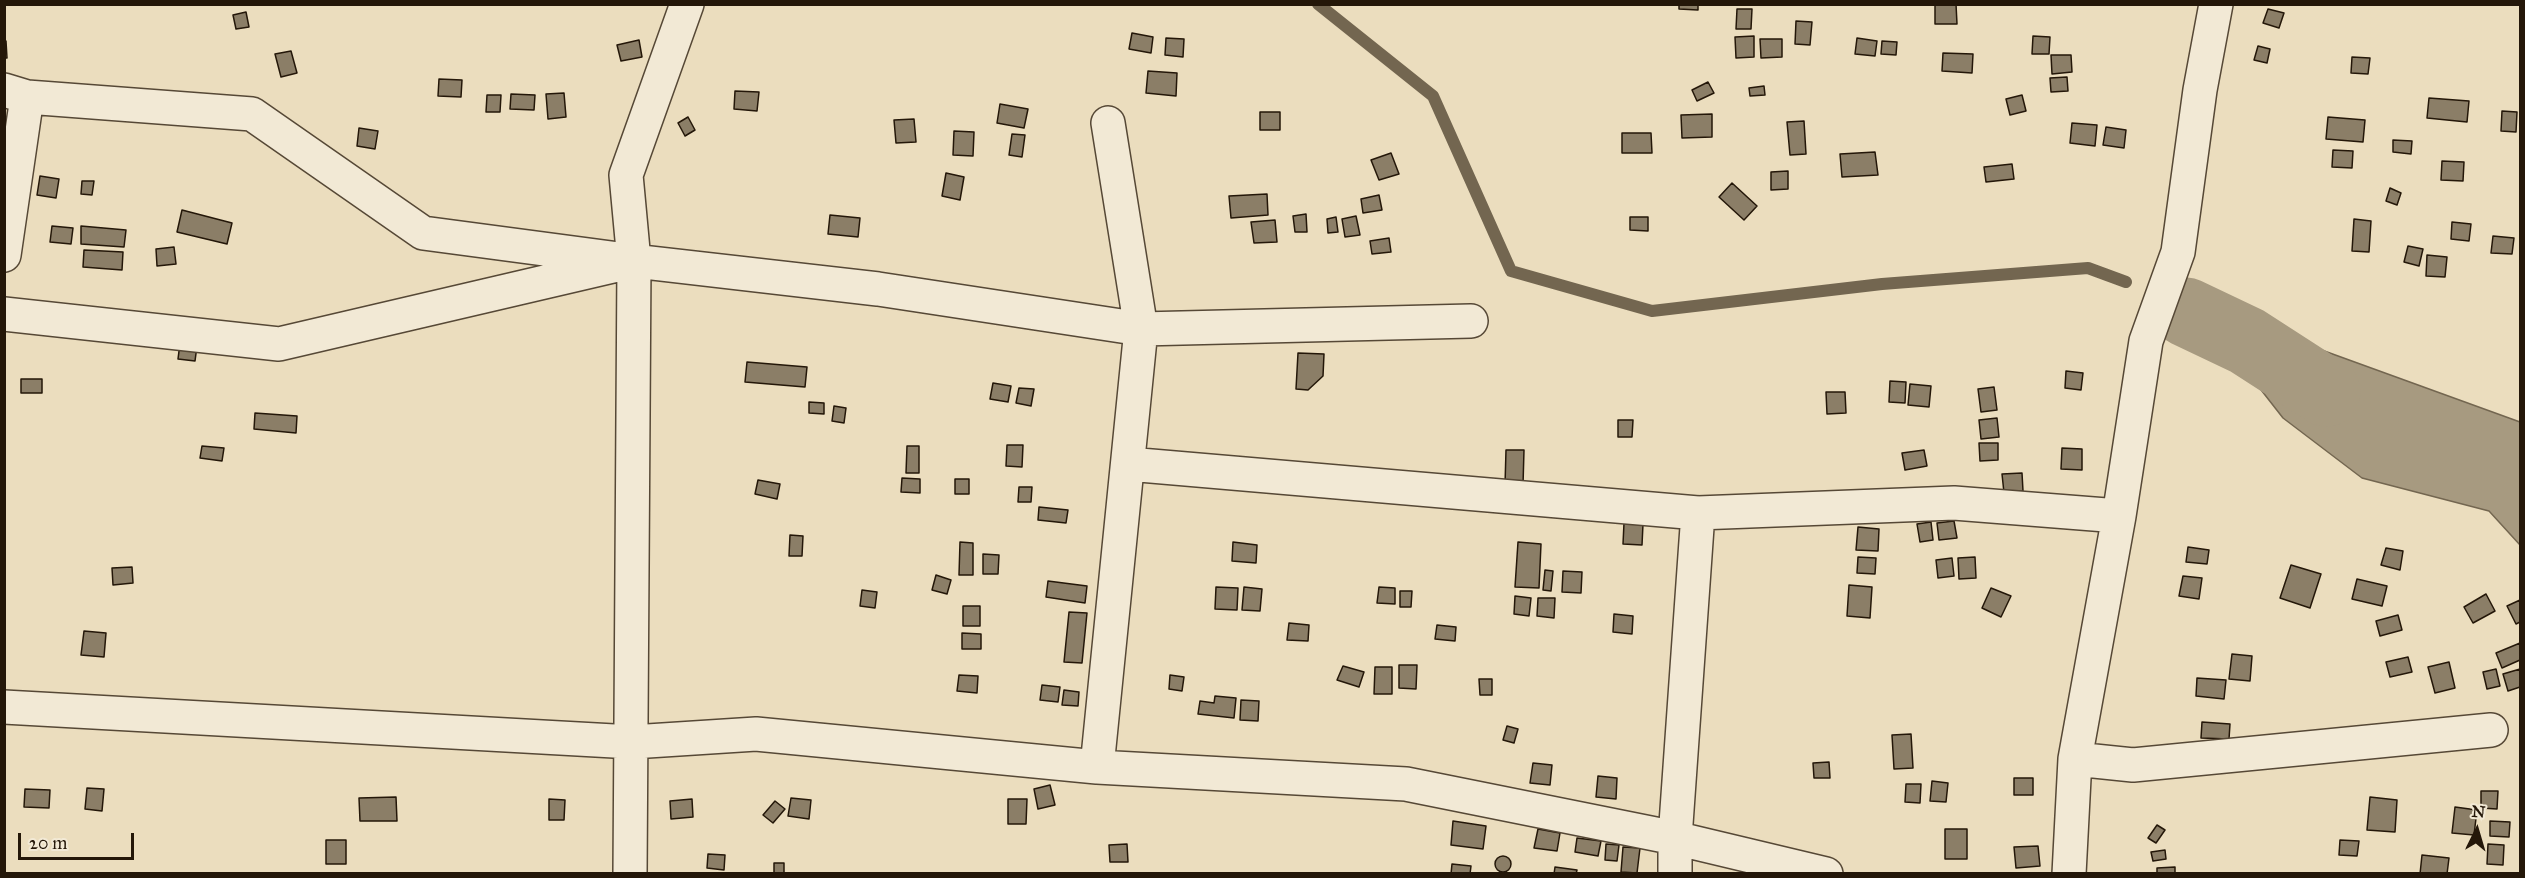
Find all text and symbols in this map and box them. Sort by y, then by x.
north arrow [2447,800,2507,860]
text: N [2471,802,2486,822]
scale bar [21,821,136,859]
text: 20 m [29,832,67,854]

